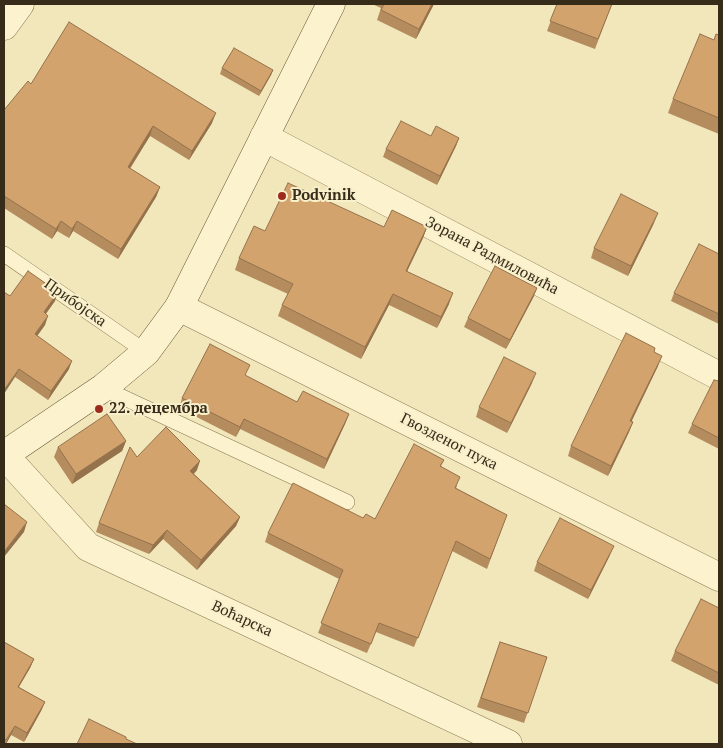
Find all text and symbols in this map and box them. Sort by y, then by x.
place label: Podvinik [292,187,355,205]
marker: Podvinik [276,190,288,202]
street label: Зорана Радмиловића [422,213,562,299]
street label: Прибојска [40,275,110,331]
place label: 22. децембра [109,400,208,418]
marker: 22. децембра [93,403,105,415]
street label: Гвозденог пука [397,410,501,474]
street label: Воћарска [209,597,275,641]

